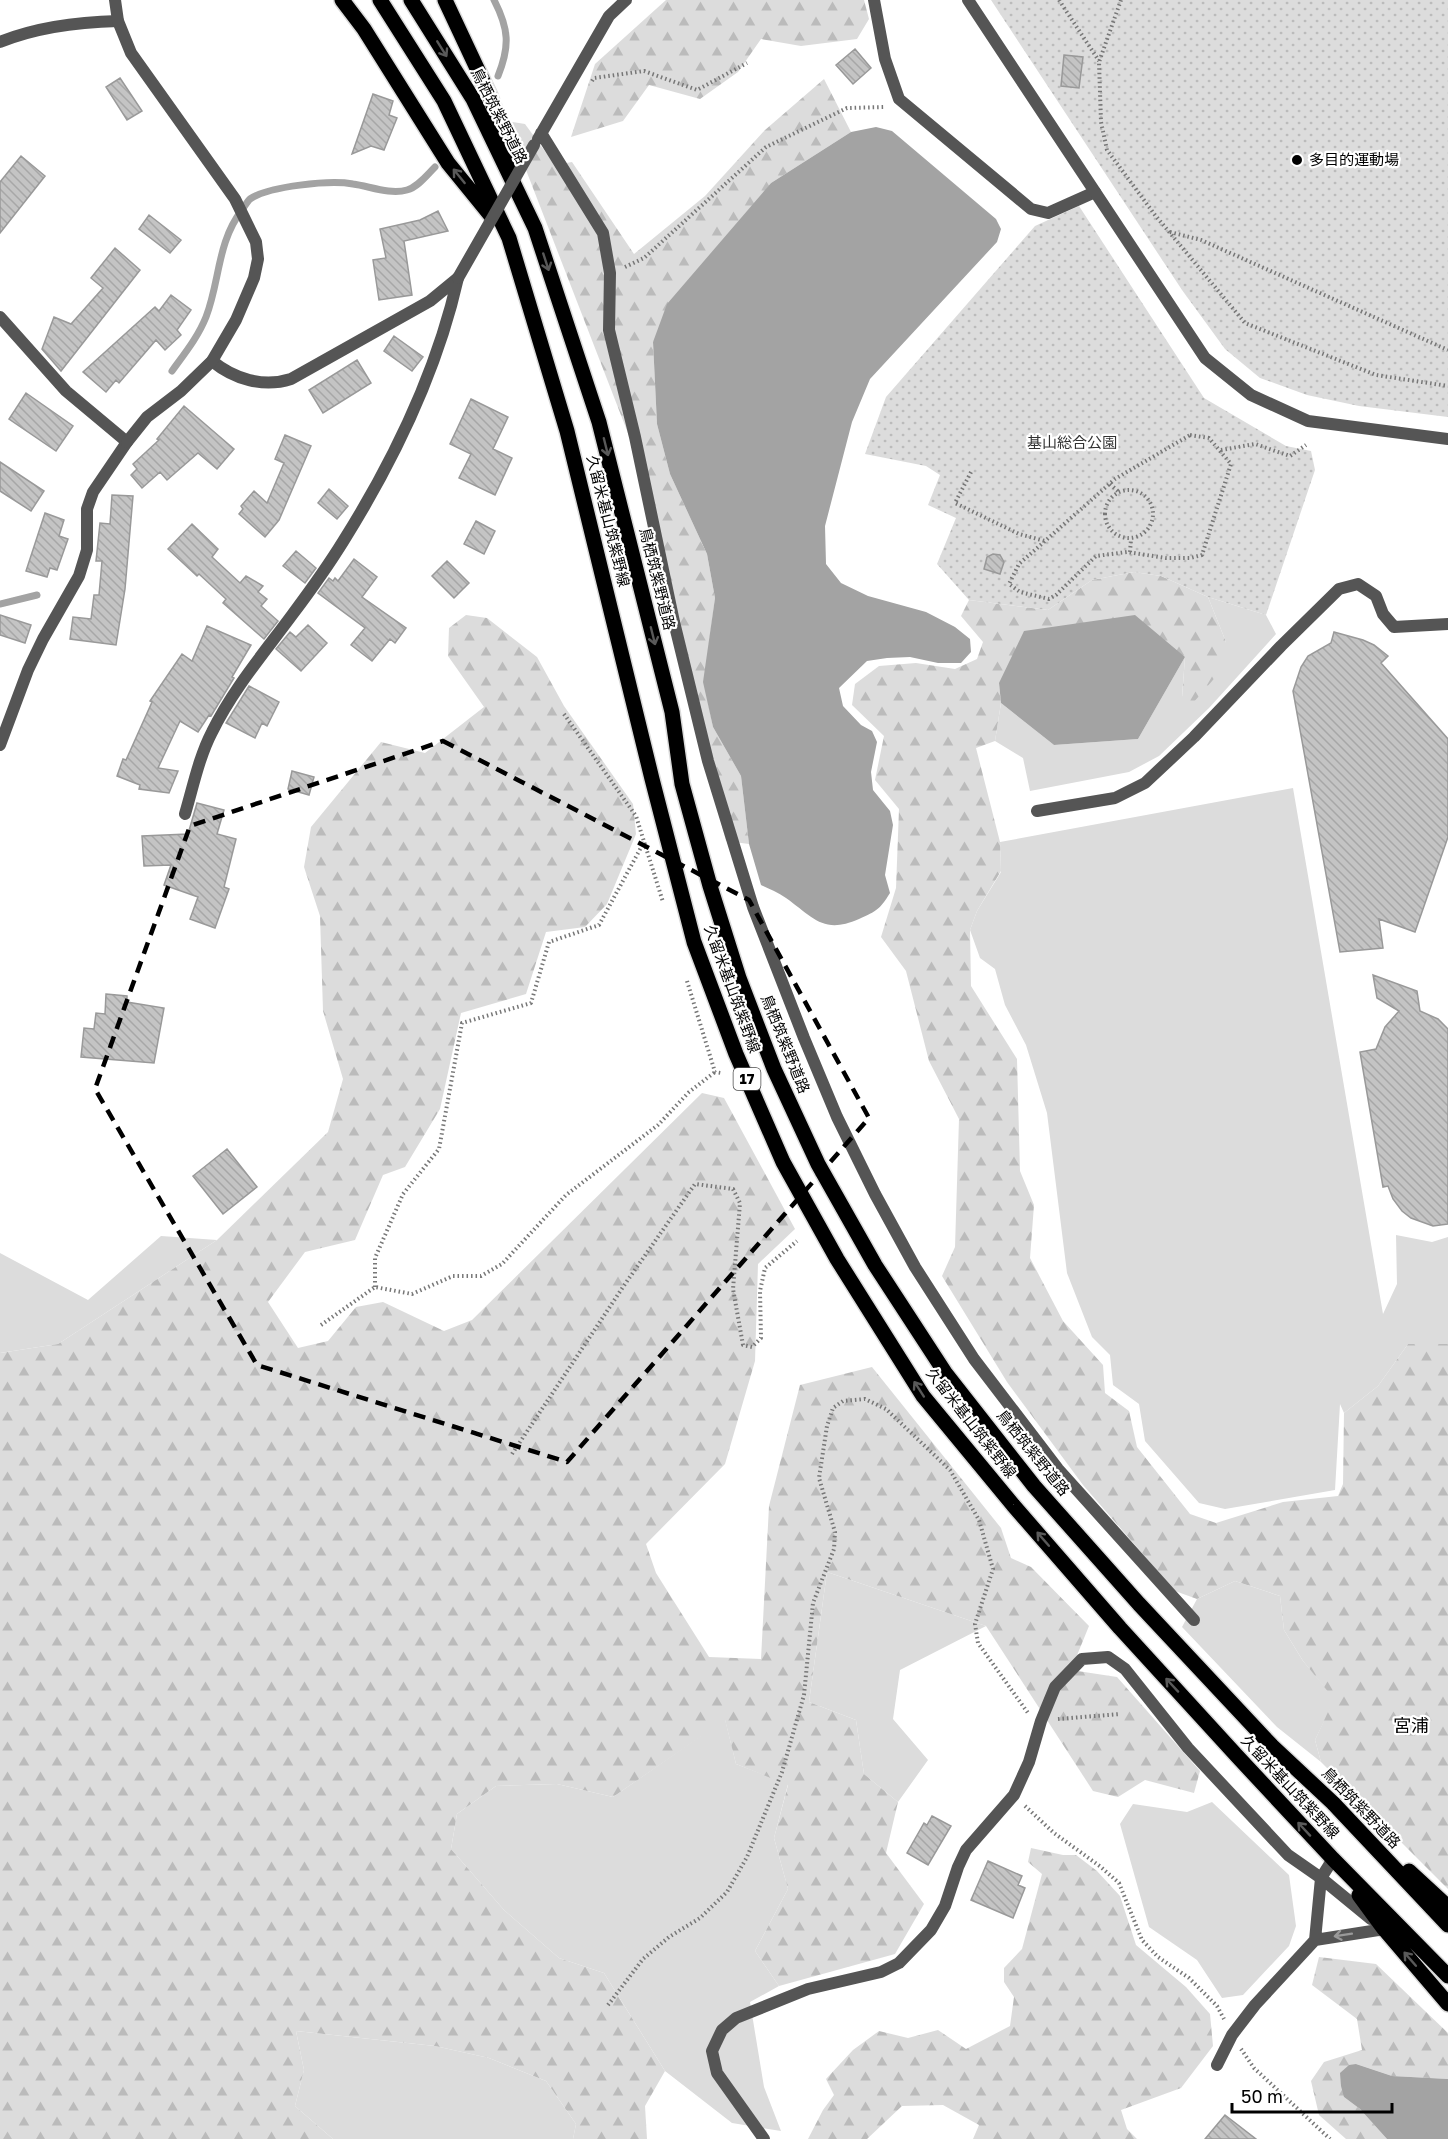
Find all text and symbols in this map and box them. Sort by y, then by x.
one-way arrow [436,41,449,58]
street label: 鳥栖筑紫野道路 [468,65,532,166]
place label: 多目的運動場 [1309,150,1399,168]
marker: 多目的運動場 [1290,153,1304,167]
one-way arrow [452,168,465,184]
one-way arrow [541,252,552,271]
park label: 基山総合公園 [1027,433,1117,451]
one-way arrow [600,438,612,457]
street label: 久留米基山筑紫野線 [584,453,634,588]
street label: 鳥栖筑紫野道路 [637,526,679,632]
one-way arrow [648,627,660,646]
street label: 久留米基山筑紫野線 [701,922,764,1055]
street label: 鳥栖筑紫野道路 [758,992,814,1096]
road number: 17 [734,1068,760,1090]
street label: 久留米基山筑紫野線 [923,1364,1020,1481]
one-way arrow [913,1380,926,1397]
street label: 鳥栖筑紫野道路 [994,1406,1074,1499]
one-way arrow [1036,1532,1050,1547]
one-way arrow [1165,1678,1179,1693]
district label: 宮浦 [1393,1714,1429,1736]
street label: 久留米基山筑紫野線 [1238,1731,1343,1842]
street label: 鳥栖筑紫野道路 [1319,1763,1405,1851]
one-way arrow [1297,1821,1311,1836]
one-way arrow [1334,1930,1354,1941]
one-way arrow [1403,1952,1417,1967]
scale bar [1232,2076,1392,2114]
text: 50 m [1241,2085,1283,2107]

